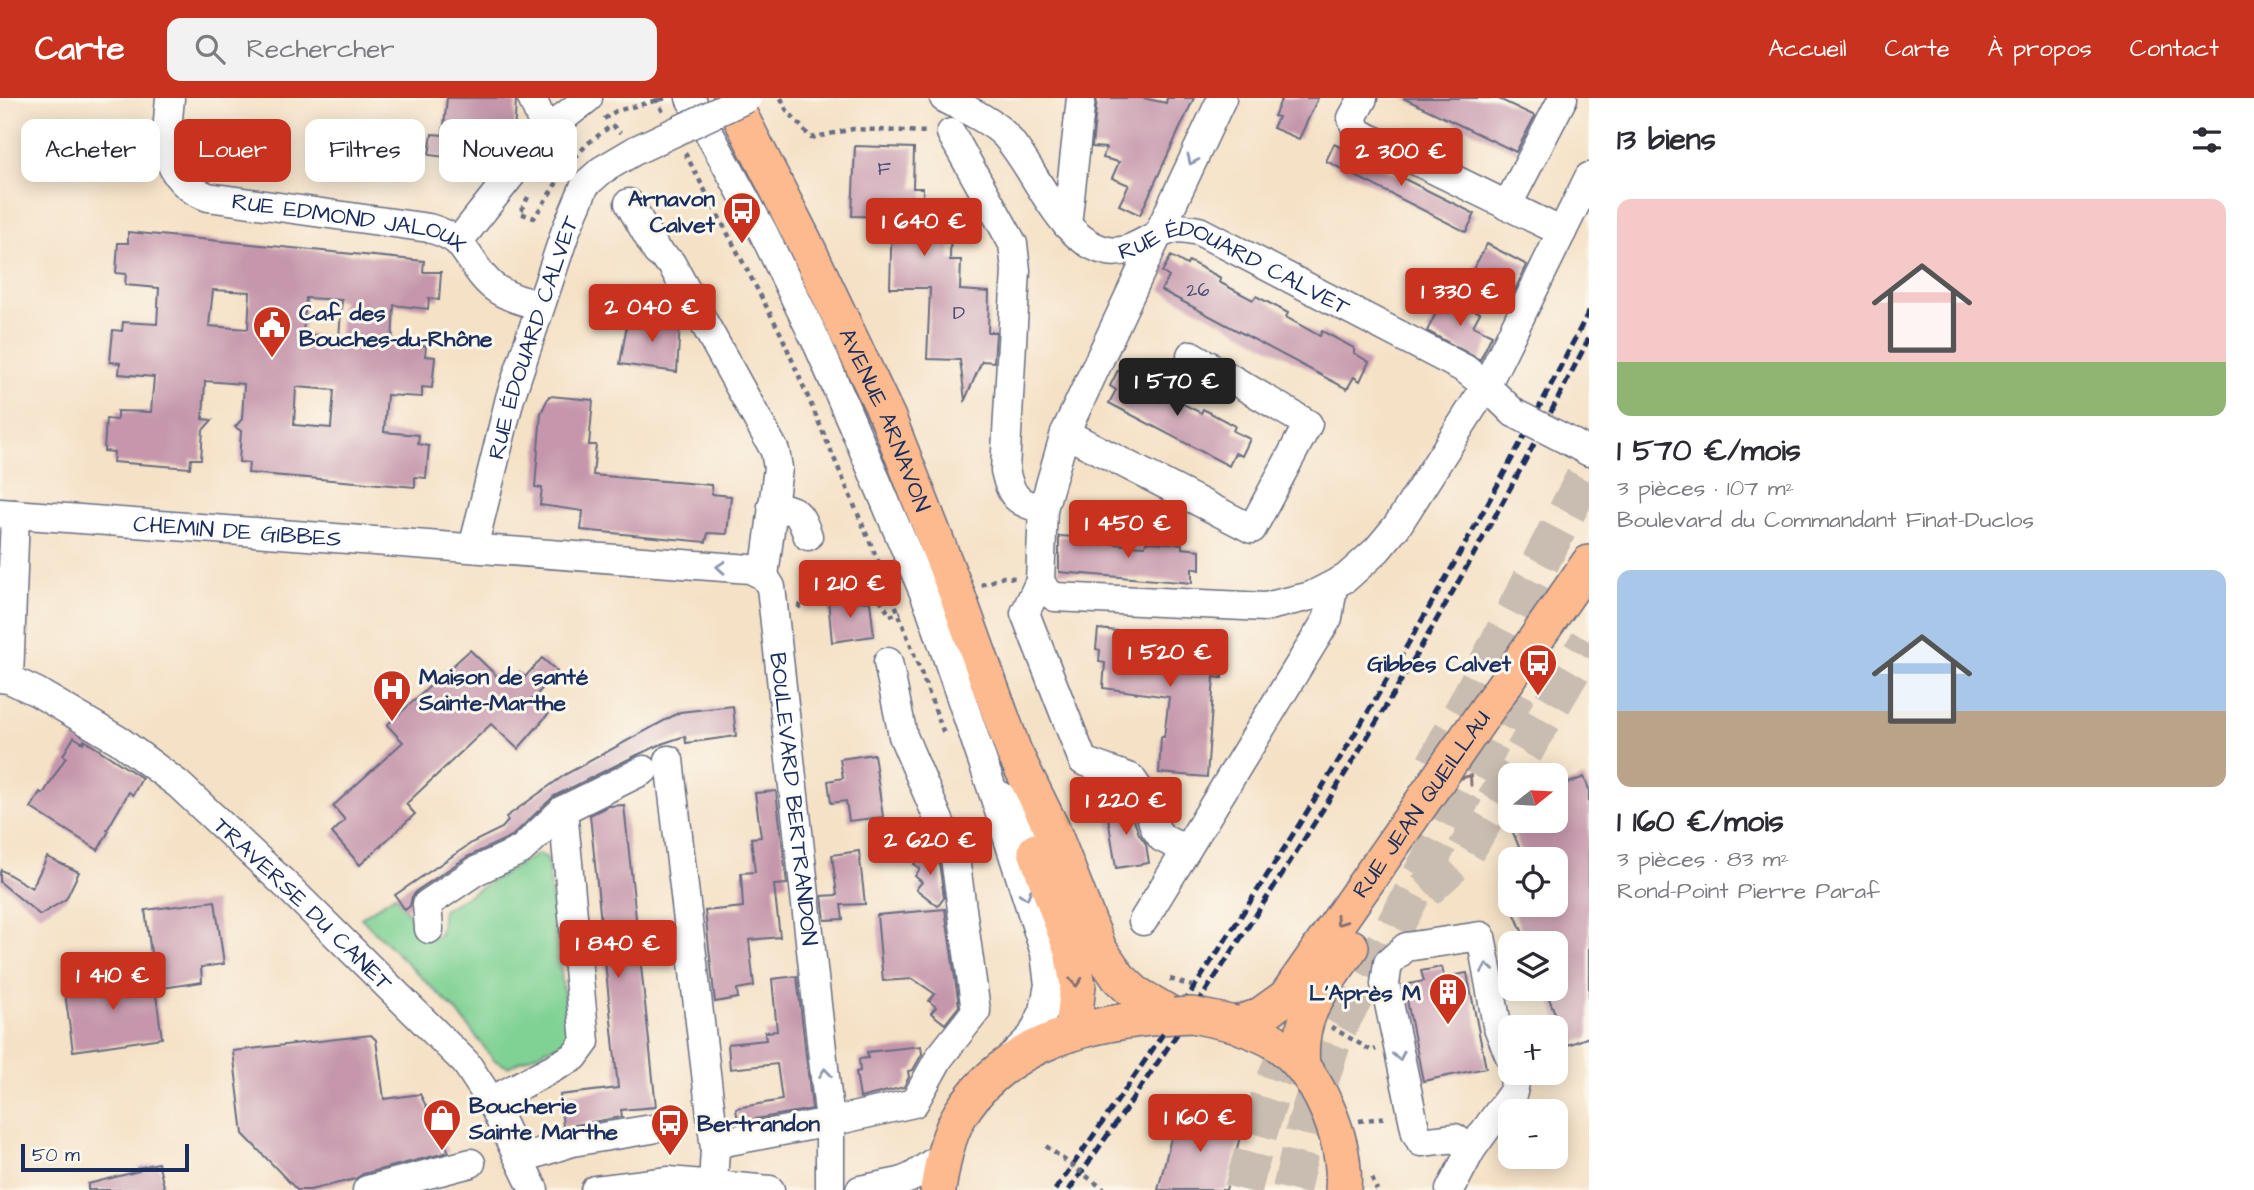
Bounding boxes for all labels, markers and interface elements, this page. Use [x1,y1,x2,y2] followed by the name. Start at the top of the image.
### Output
[167,18,657,81] search box
[35,26,125,72] text: Carte
[191,30,229,68] icon: search
[247,31,395,67] text: Rechercher
[1768,32,1847,66] text: Accueil
[1885,32,1950,66] text: Carte
[1988,32,2092,66] text: À propos
[2130,32,2219,66] text: Contact
[21,119,160,182] chip: Acheter
[174,119,291,182] chip: Louer
[305,119,425,182] chip: Filtres
[439,119,577,182] chip: Nouveau
[1617,119,1716,161] text: 13 biens
[2188,121,2226,159] icon: filters
[1336,129,1466,188] pin: 2 300 €
[1356,135,1446,167] text: 2 300 €
[1186,153,1200,165] one-way arrow
[877,156,891,183] house number: F
[628,183,716,241] place label: Arnavon Calvet
[230,186,474,260] street label: RUE EDMOND JALOUX
[721,190,763,245] bus stop icon: Arnavon Calvet
[859,198,989,258] pin: 1 640 €
[882,205,966,237] text: 1 640 €
[481,210,587,463] street label: RUE ÉDOUARD CALVET
[1114,213,1356,324] street label: RUE ÉDOUARD CALVET
[1859,245,1985,371] icon: home
[1395,268,1525,328] pin: 1 330 €
[1421,275,1499,307] text: 1 330 €
[1187,277,1209,304] house number: 26
[587,285,717,344] pin: 2 040 €
[605,291,699,323] text: 2 040 €
[299,297,493,355] place label: Caf des Bouches-du-Rhône
[953,300,965,327] house number: D
[251,304,293,359] public building icon: Caf des Bouches-du-Rhône
[831,323,938,517] street label: AVENUE ARNAVON
[1112,358,1242,418] pin: 1 570 €
[1135,365,1219,397] text: 1 570 €
[1617,430,1801,472] text: 1 570 €/mois
[1617,472,1794,504] text: 3 pièces · 107 m²
[1063,500,1193,560] pin: 1 450 €
[1617,504,2034,536] text: Boulevard du Commandant Finat-Duclos
[1085,507,1171,539] text: 1 450 €
[132,508,343,555] street label: CHEMIN DE GIBBES
[715,560,726,575] one-way arrow
[785,560,915,620] pin: 1 210 €
[815,567,885,599] text: 1 210 €
[1859,616,1985,742] icon: home
[1105,630,1235,689] pin: 1 520 €
[1128,636,1212,668] text: 1 520 €
[1517,642,1559,697] bus stop icon: Gibbes Calvet
[1367,648,1512,680] place label: Gibbes Calvet
[761,651,825,947] street label: BOULEVARD BERTRANDON
[418,661,589,719] place label: Maison de santé Sainte-Marthe
[371,668,413,723] hospital icon: Maison de santé Sainte-Marthe
[1345,704,1498,905] street label: RUE JEAN QUEILLAU
[1498,763,1568,833] north arrow
[1498,763,1568,1169] map controls
[1460,774,1472,787] one-way arrow
[1061,778,1191,837] pin: 1 220 €
[1086,784,1166,816] text: 1 220 €
[1617,801,1784,843] text: 1 160 €/mois
[206,810,400,999] street label: TRAVERSE DU CANET
[865,818,995,877] pin: 2 620 €
[884,824,976,856] text: 2 620 €
[1617,843,1789,875] text: 3 pièces · 83 m²
[1498,847,1568,917] button: locate
[1617,875,1880,907] text: Rond-Point Pierre Paraf
[1018,888,1032,900] one-way arrow
[1336,913,1348,926] one-way arrow
[553,920,683,980] pin: 1 840 €
[576,927,660,959] text: 1 840 €
[1498,931,1568,1001] button: layers
[48,953,178,1012] pin: 1 410 €
[77,959,149,991] text: 1 410 €
[1480,962,1495,974] one-way arrow
[1427,971,1469,1026] building icon: L'Après M
[1068,977,1083,988] one-way arrow
[1309,977,1421,1009] place label: L'Après M
[1498,1015,1568,1085] button: +
[1391,1050,1406,1062] one-way arrow
[817,1067,832,1079] one-way arrow
[468,1090,619,1148] place label: Boucherie Sainte Marthe
[1135,1094,1265,1154] pin: 1 160 €
[421,1097,463,1152] shop icon: Boucherie Sainte Marthe
[1498,1099,1568,1169] button: −
[1164,1101,1236,1133] text: 1 160 €
[649,1102,691,1157] bus stop icon: Bertrandon
[697,1108,820,1140] place label: Bertrandon
[21,1141,189,1173] scale bar
[32,1142,80,1169] text: 50 m

